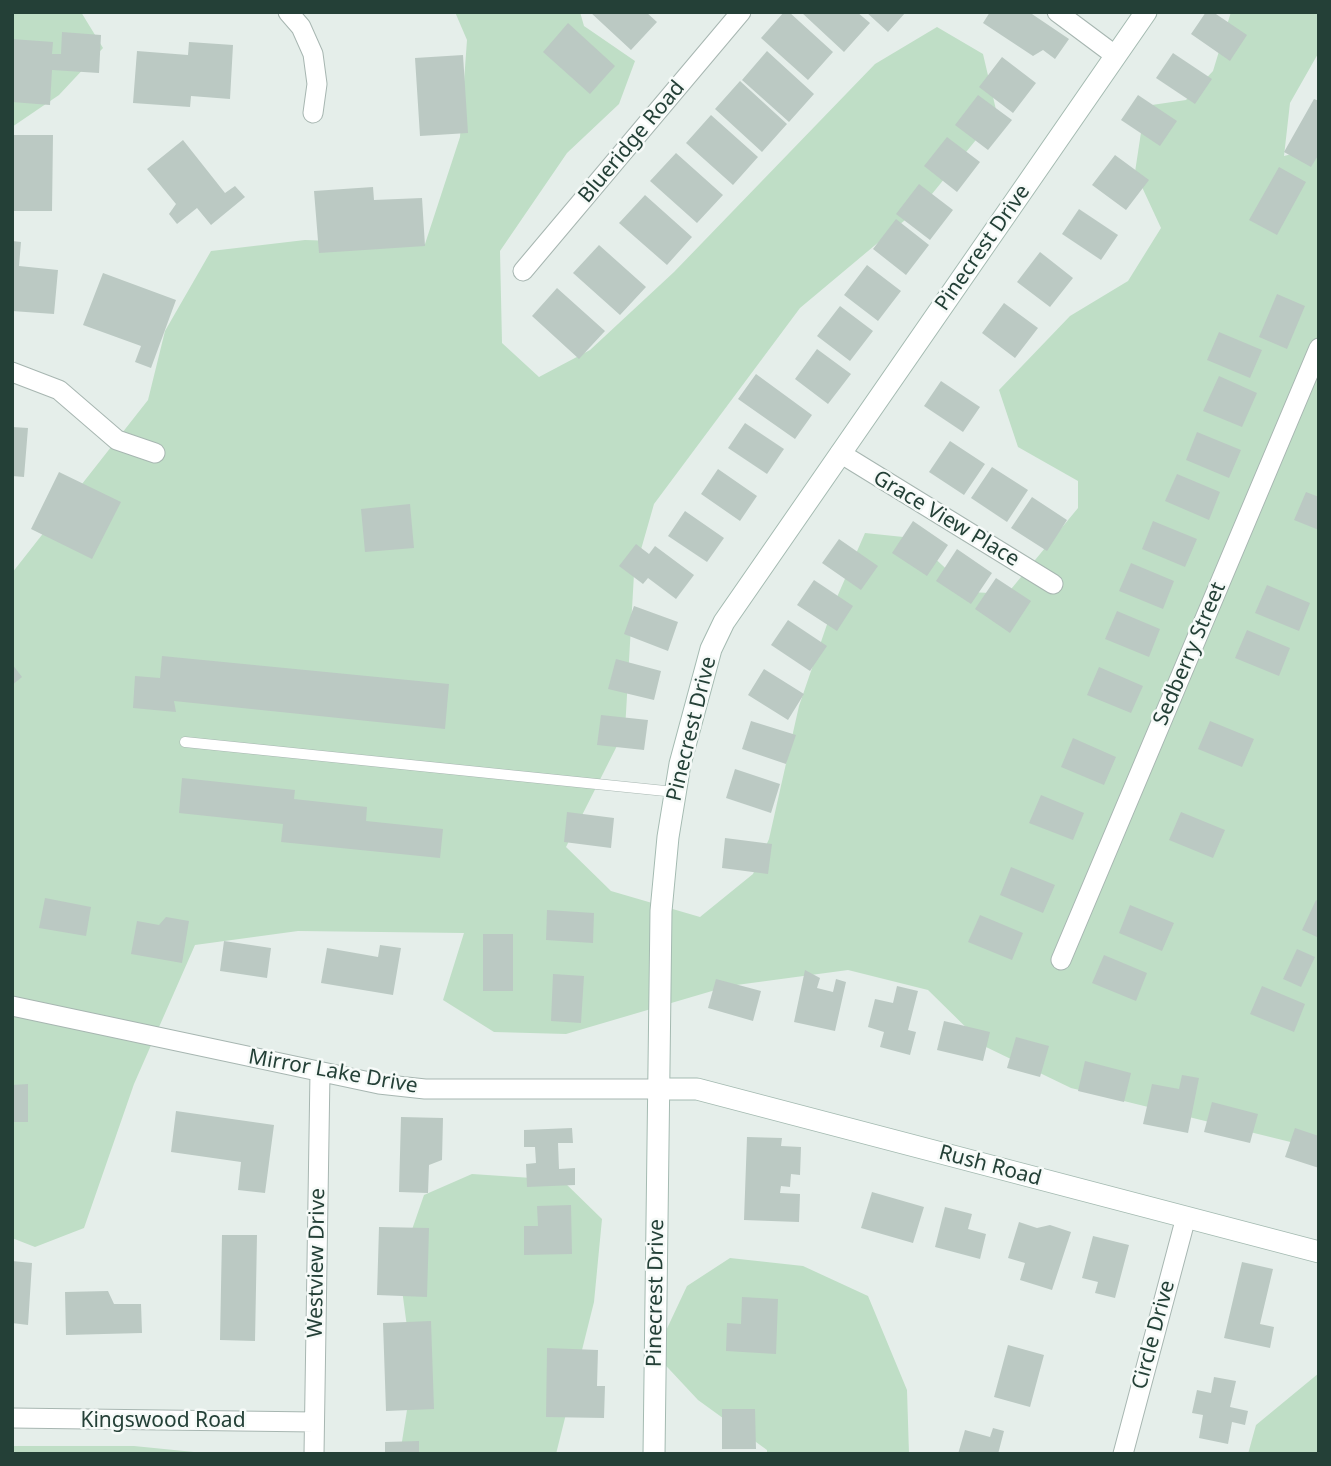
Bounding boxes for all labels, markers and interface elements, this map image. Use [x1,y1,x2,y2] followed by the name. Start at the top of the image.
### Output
[574,76,690,208] street label: Blueridge Road
[930,180,1036,316] street label: Pinecrest Drive
[868,465,1024,573] street label: Grace View Place
[1148,579,1232,729] street label: Sedberry Street
[662,654,722,804] street label: Pinecrest Drive
[246,1045,420,1099] street label: Mirror Lake Drive
[936,1140,1044,1192] street label: Rush Road
[303,1188,331,1338] street label: Westview Drive
[642,1219,670,1367] street label: Pinecrest Drive
[1127,1278,1181,1392] street label: Circle Drive
[80,1408,246,1434] street label: Kingswood Road

